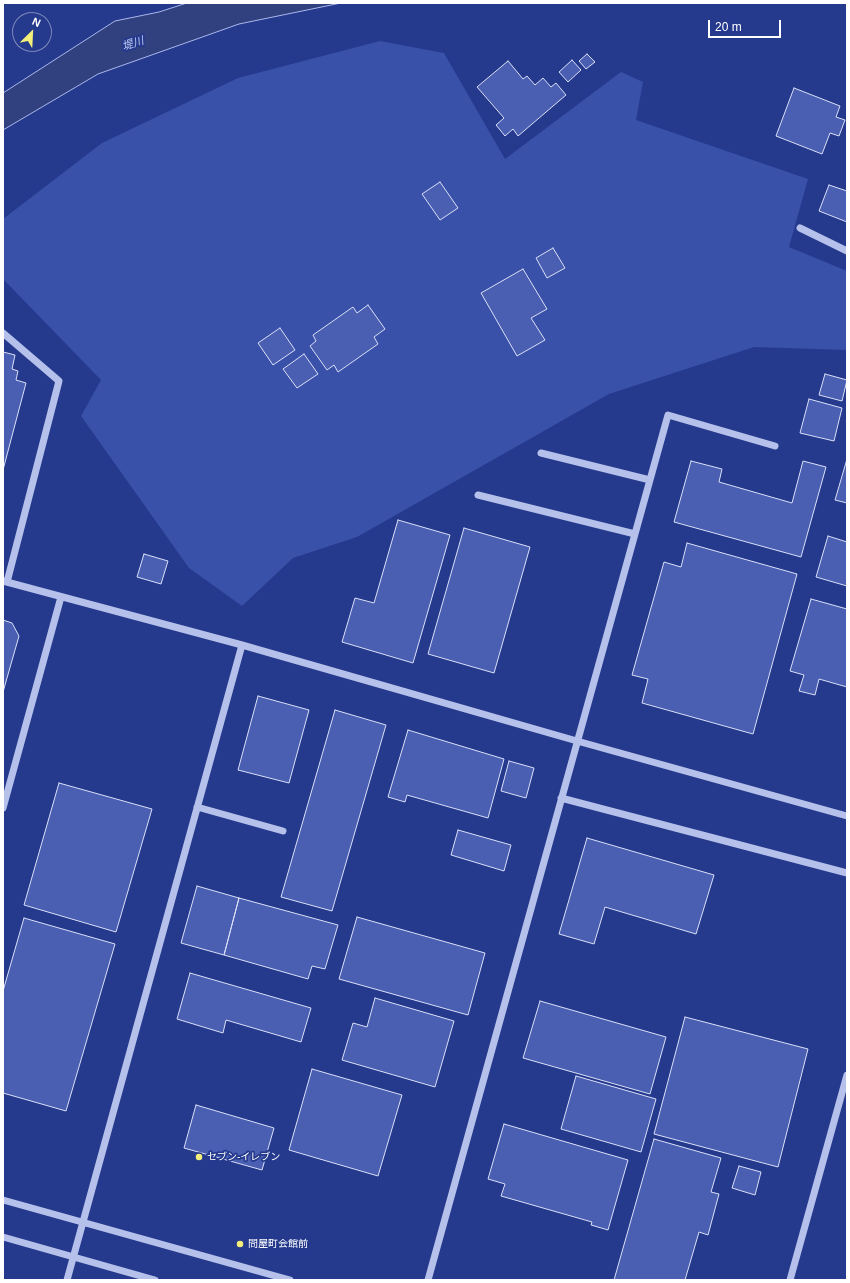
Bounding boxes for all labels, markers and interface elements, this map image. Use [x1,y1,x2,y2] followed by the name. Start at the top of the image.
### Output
[12,12,52,52] north arrow
[710,12,783,38] scale bar
[30,15,43,29] text: N
[715,20,742,34] text: 20 m
[120,34,146,54] water label: 堤川
[207,1151,280,1163] place label: セブン-イレブン
[194,1152,204,1162] marker: セブン-イレブン
[248,1238,308,1250] place label: 問屋町会館前
[235,1239,245,1249] marker: 問屋町会館前

